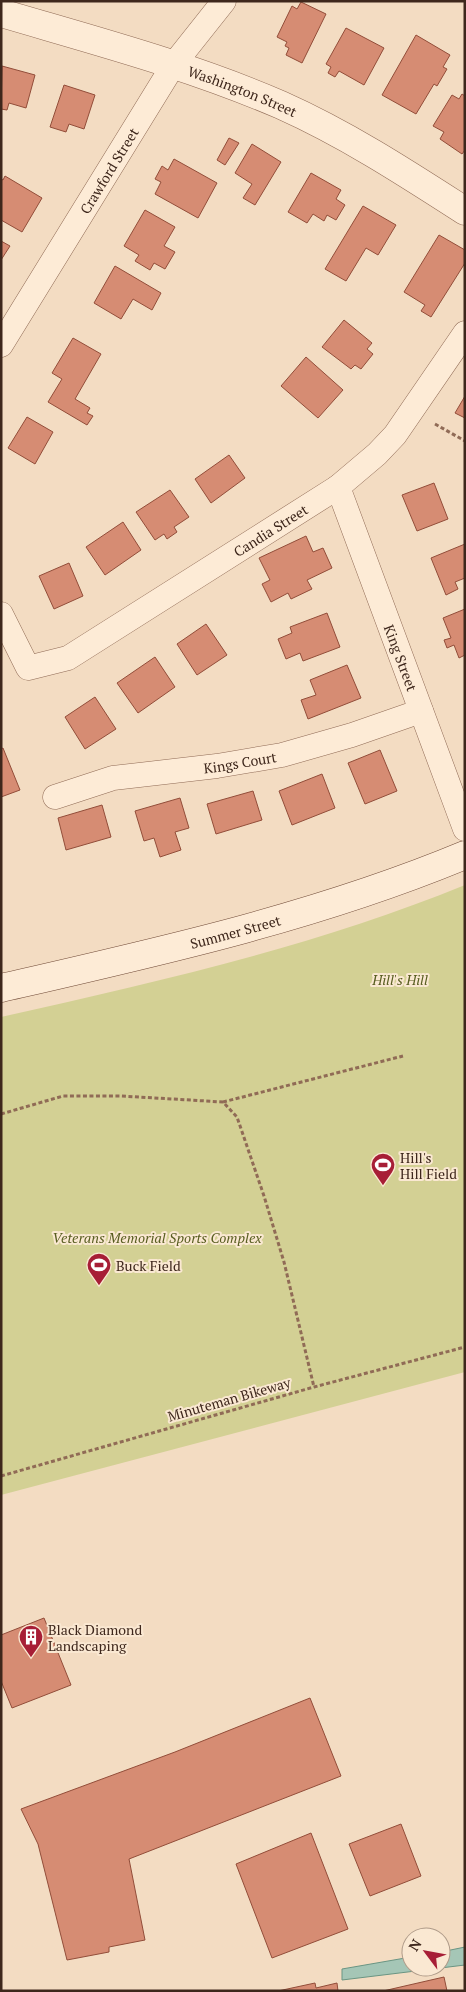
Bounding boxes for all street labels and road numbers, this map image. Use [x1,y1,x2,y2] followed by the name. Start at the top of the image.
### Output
[186,61,301,121] street label: Washington Street
[75,123,143,217] street label: Crawford Street
[230,499,312,560] street label: Candia Street
[380,622,423,694] street label: King Street
[203,746,279,777] street label: Kings Court
[188,910,283,952] street label: Summer Street
[165,1372,294,1426] street label: Minuteman Bikeway

